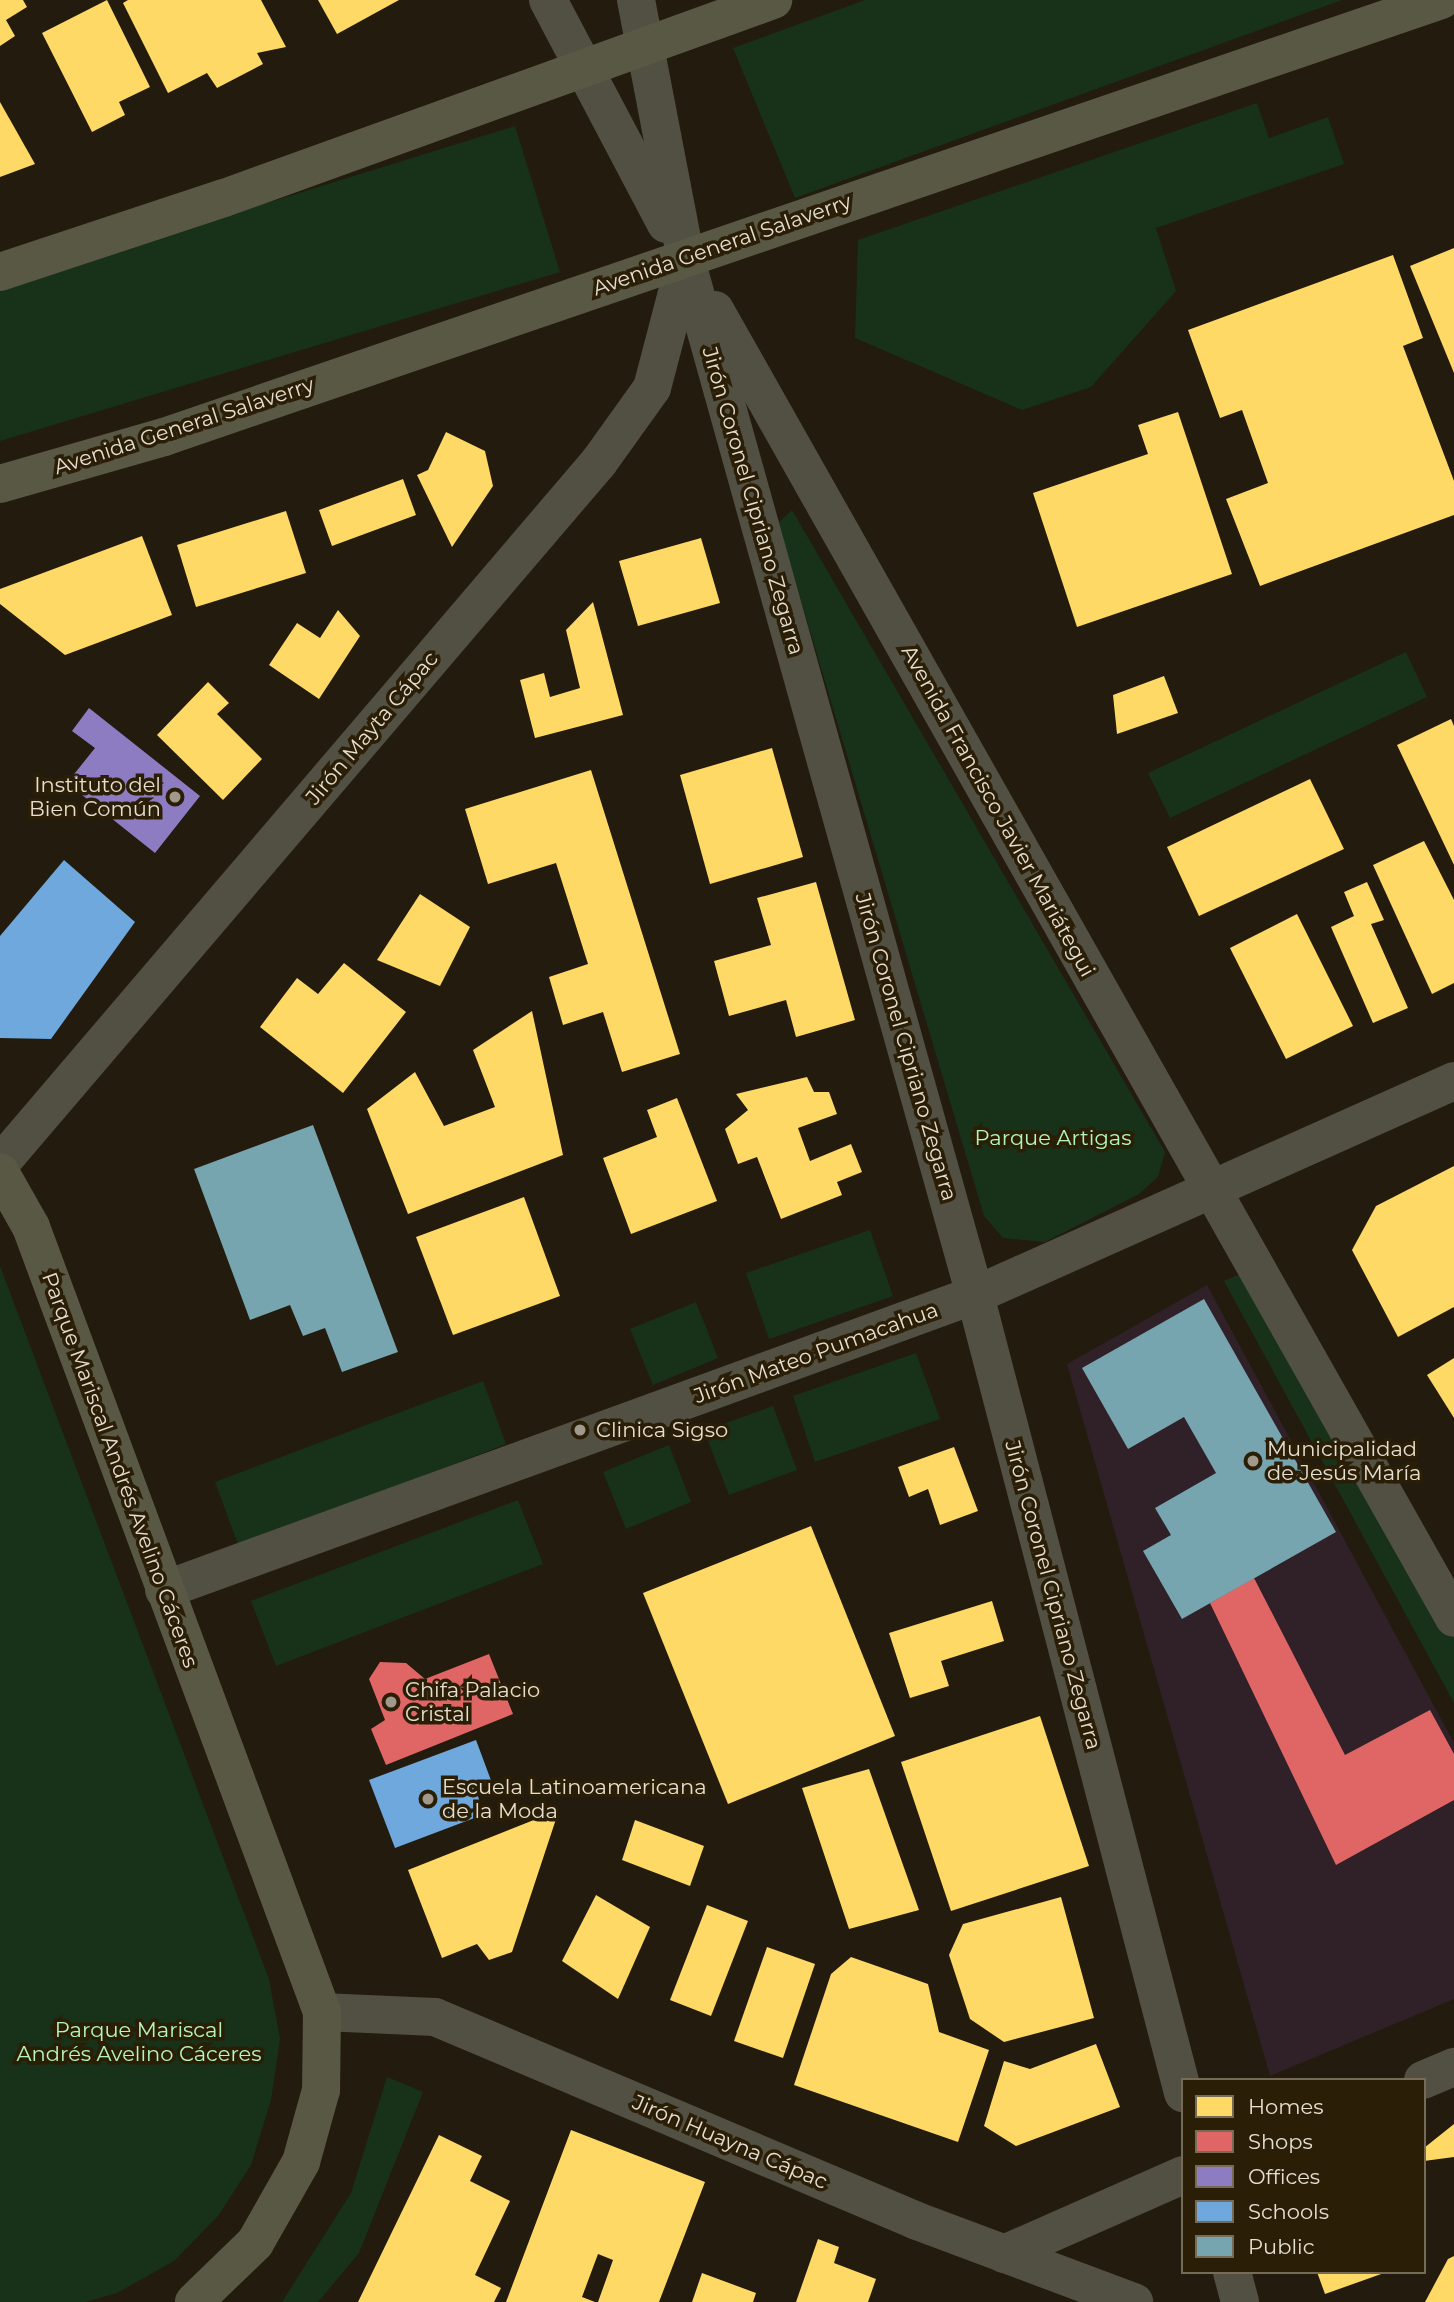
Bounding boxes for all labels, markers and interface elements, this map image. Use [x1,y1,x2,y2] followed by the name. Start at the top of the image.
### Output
[589,189,855,301] street label: Avenida General Salaverry
[697,344,809,658] street label: Jirón Coronel Cipriano Zegarra
[51,372,317,480] street label: Avenida General Salaverry
[896,641,1100,981] street label: Avenida Francisco Javier Mariátegui
[301,646,443,810] street label: Jirón Mayta Cápac
[29,772,161,822] place label: Instituto del Bien Común
[167,789,183,805] marker: Instituto del Bien Común
[850,890,962,1204] street label: Jirón Coronel Cipriano Zegarra
[975,1125,1131,1151] park label: Parque Artigas
[37,1269,203,1671] street label: Parque Mariscal Andrés Avelino Cáceres
[691,1297,941,1409] street label: Jirón Mateo Pumacahua
[596,1417,728,1443] place label: Clinica Sigso
[570,1420,590,1440] marker: Clinica Sigso
[1267,1436,1421,1486] place label: Municipalidad de Jesús María
[1000,1438,1106,1752] street label: Jirón Coronel Cipriano Zegarra
[1245,1453,1261,1469] marker: Municipalidad de Jesús María
[405,1677,540,1727] place label: Chifa Palacio Cristal
[383,1694,399,1710] marker: Chifa Palacio Cristal
[442,1774,707,1824] place label: Escuela Latinoamericana de la Moda
[420,1791,436,1807] marker: Escuela Latinoamericana de la Moda
[16,2017,262,2067] park label: Parque Mariscal Andrés Avelino Cáceres
[1181,2078,1426,2274] legend
[629,2090,831,2194] street label: Jirón Huayna Cápac
[1248,2094,1323,2119] text: Homes
[1248,2129,1313,2154] text: Shops
[1248,2164,1320,2189] text: Offices
[1248,2199,1329,2224] text: Schools
[1248,2234,1315,2259] text: Public

